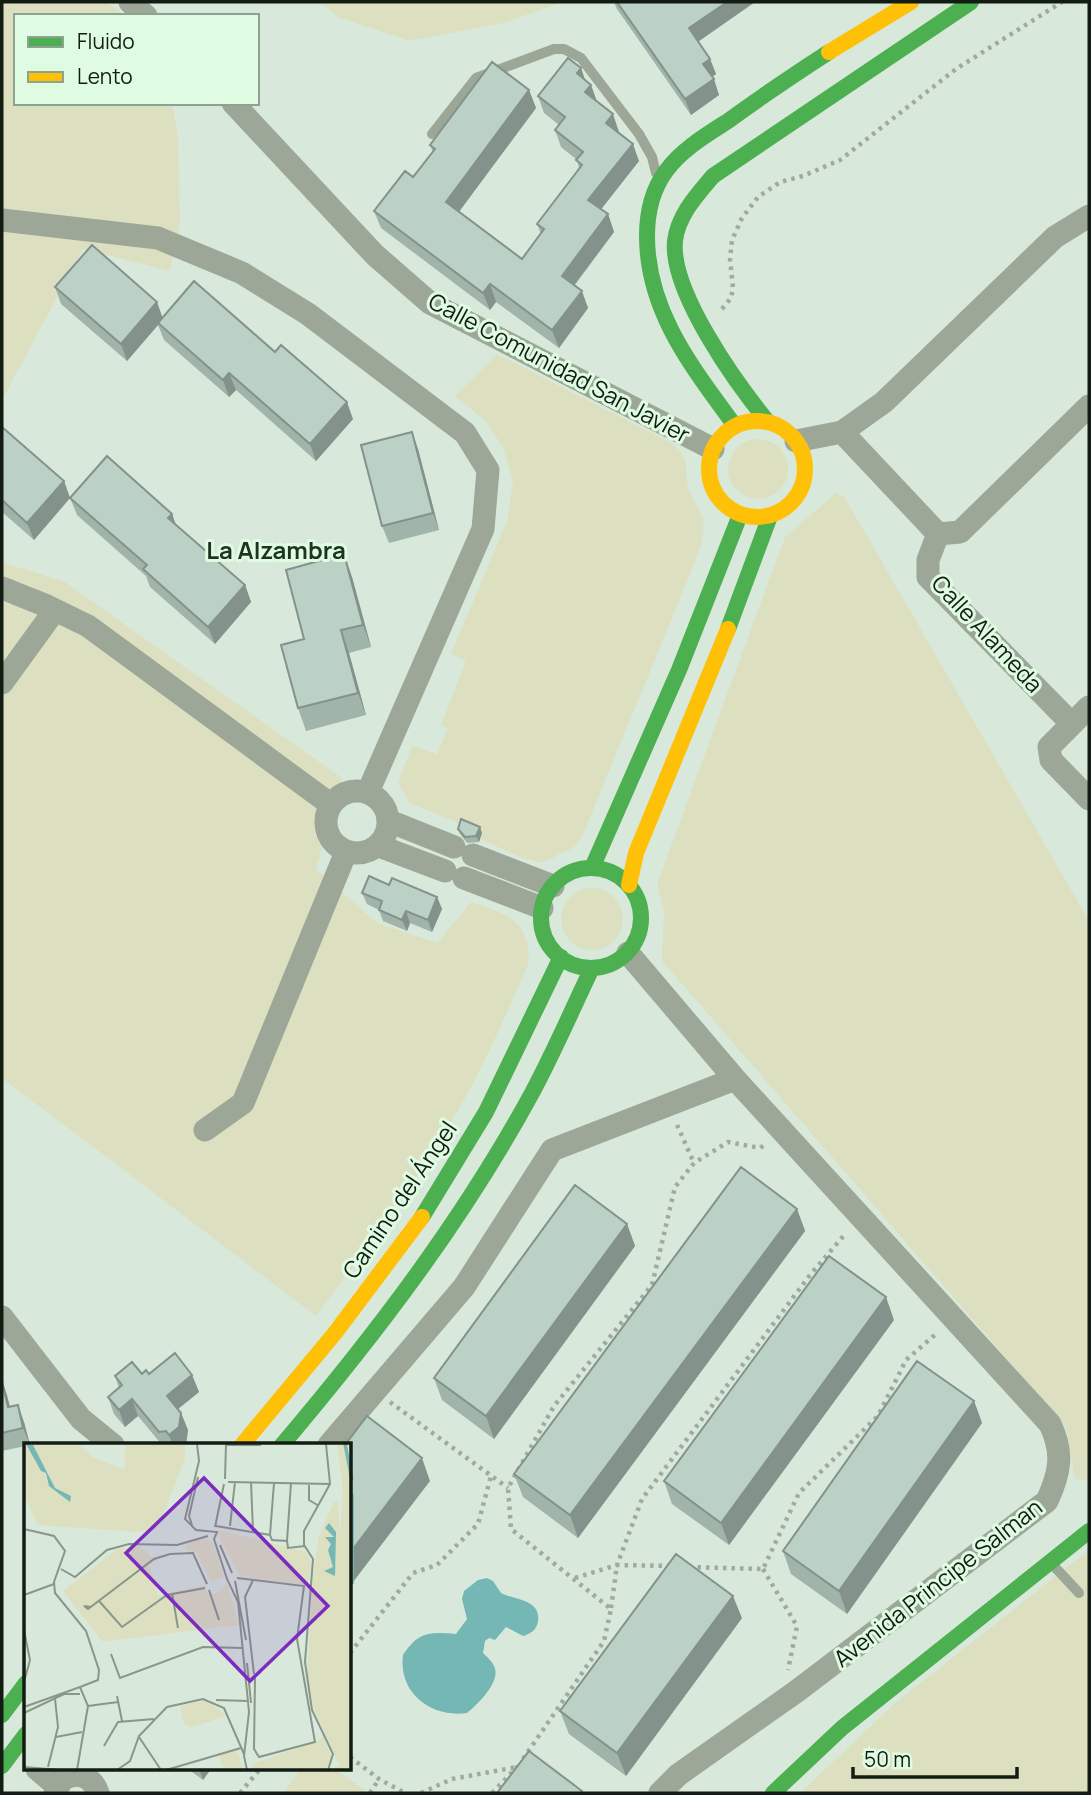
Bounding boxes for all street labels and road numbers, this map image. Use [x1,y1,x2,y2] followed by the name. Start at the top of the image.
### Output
[423,284,696,450] street label: Calle Comunidad San Javier
[925,568,1051,699] street label: Calle Alameda
[335,1114,464,1284] street label: Camino del Ángel
[826,1491,1048,1674] street label: Avenida Principe Salman

